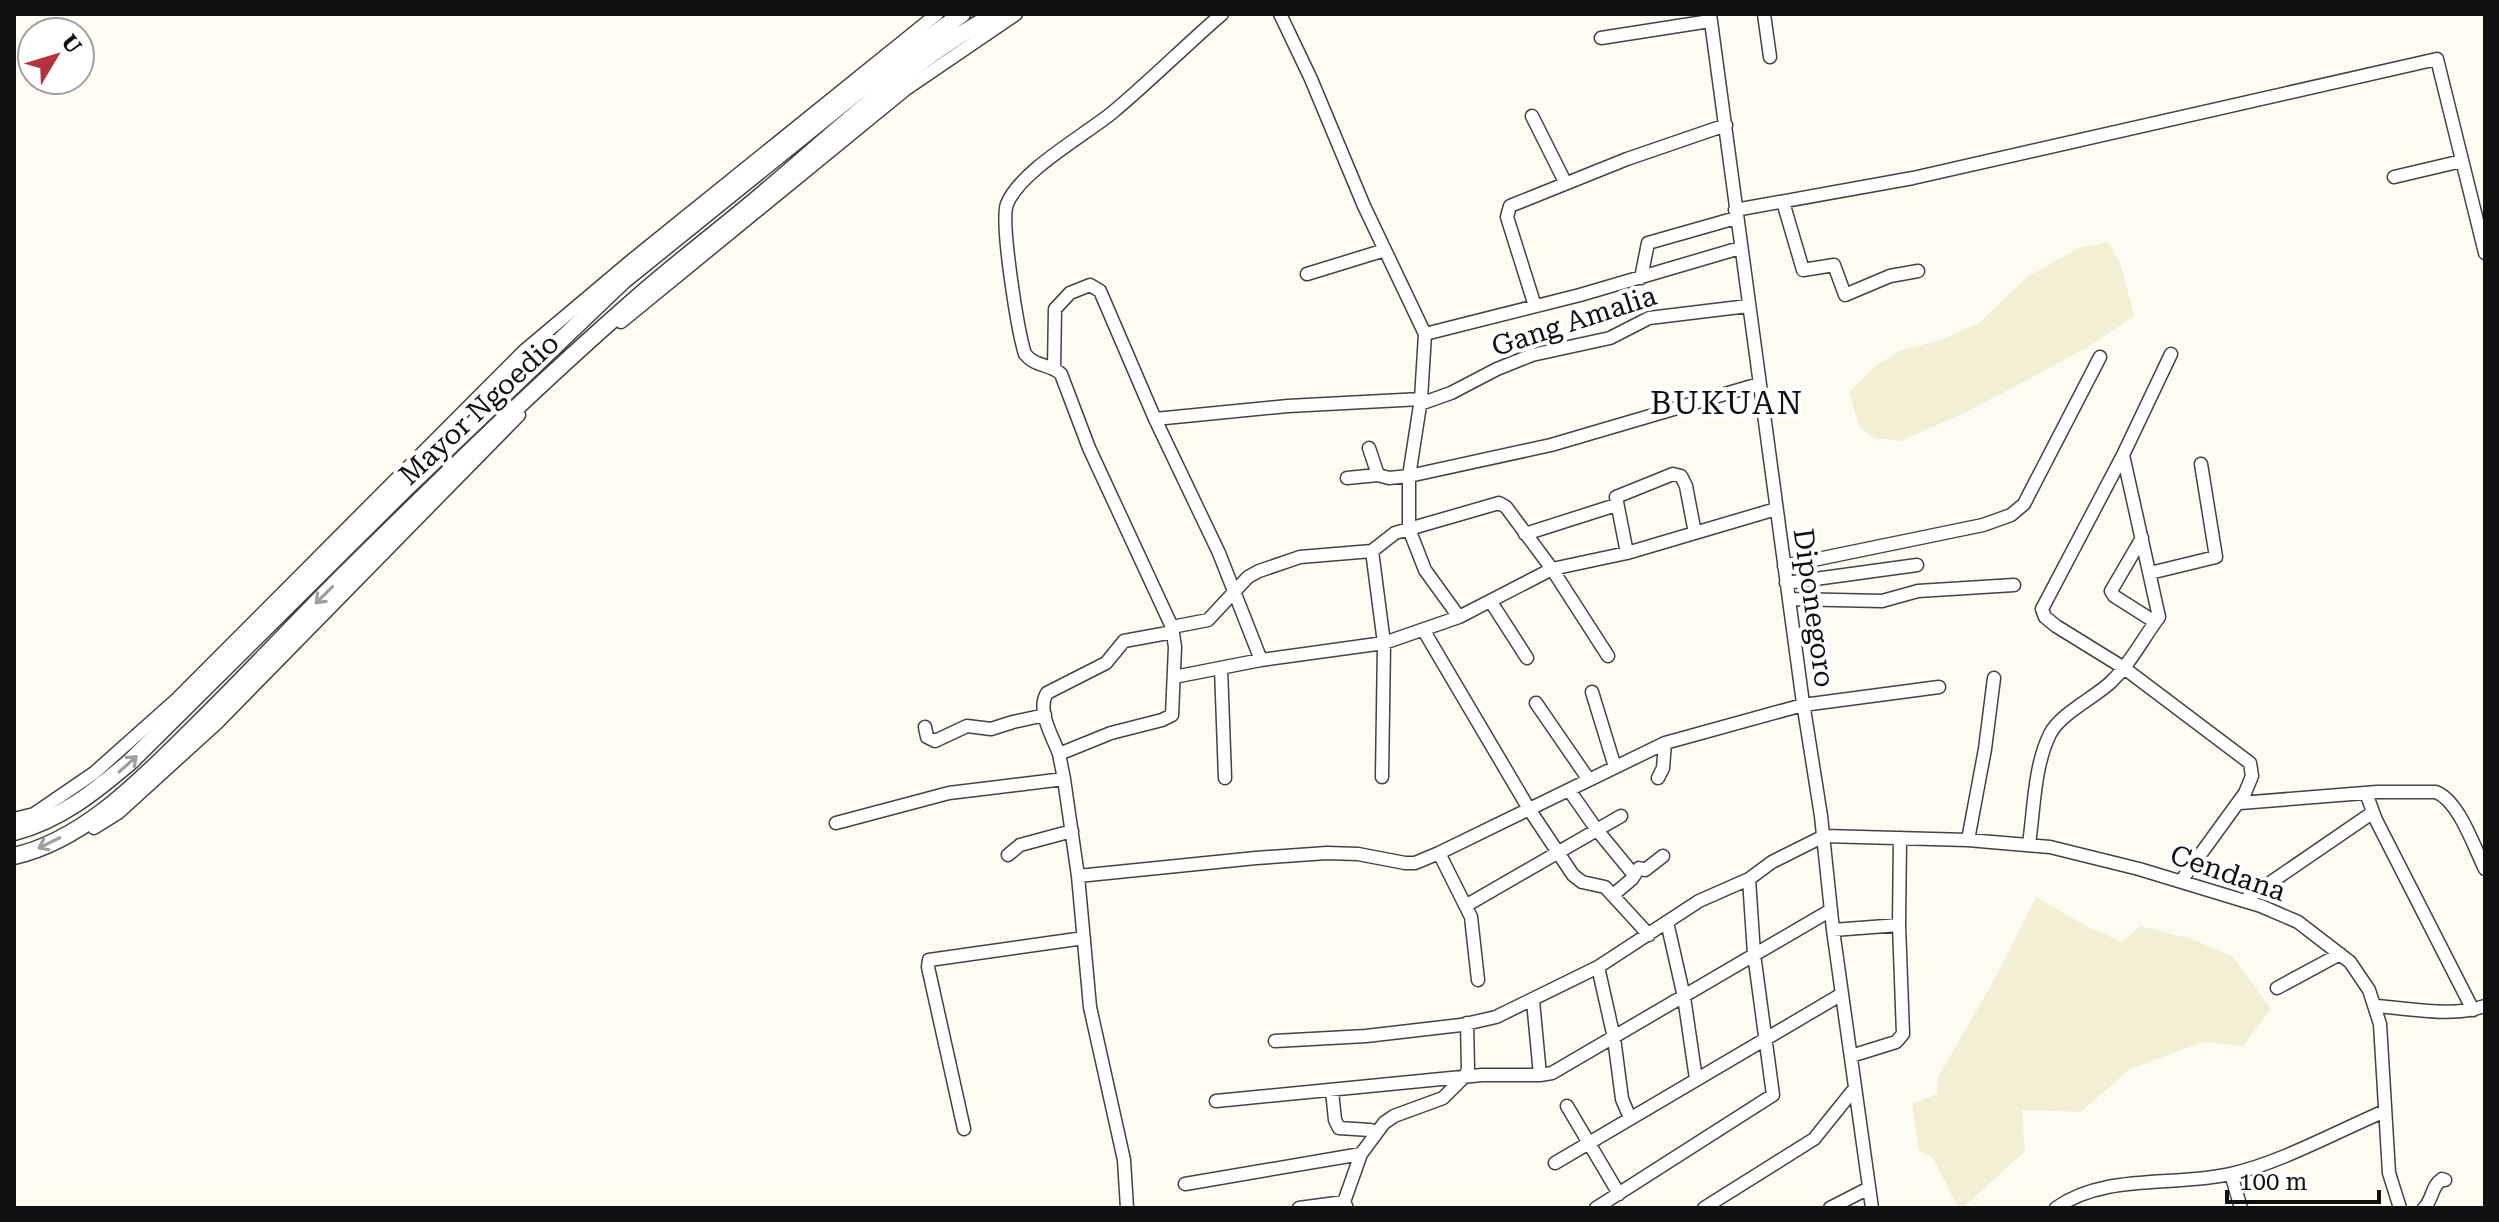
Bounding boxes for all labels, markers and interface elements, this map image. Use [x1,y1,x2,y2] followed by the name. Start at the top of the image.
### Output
[16,16,96,96] north arrow
[56,30,86,58] text: U
[1487,279,1661,363] street label: Gang Amalia
[392,326,566,492] street label: Mayor Ngoedio
[1650,384,1804,422] district label: BUKUAN
[1787,526,1841,690] street label: Diponegoro
[315,585,334,604] one-way arrow
[117,755,137,773] one-way arrow
[37,836,61,851] one-way arrow
[2166,838,2290,908] street label: Cendana
[2227,1154,2379,1204] scale bar
[2239,1168,2307,1196] text: 100 m

